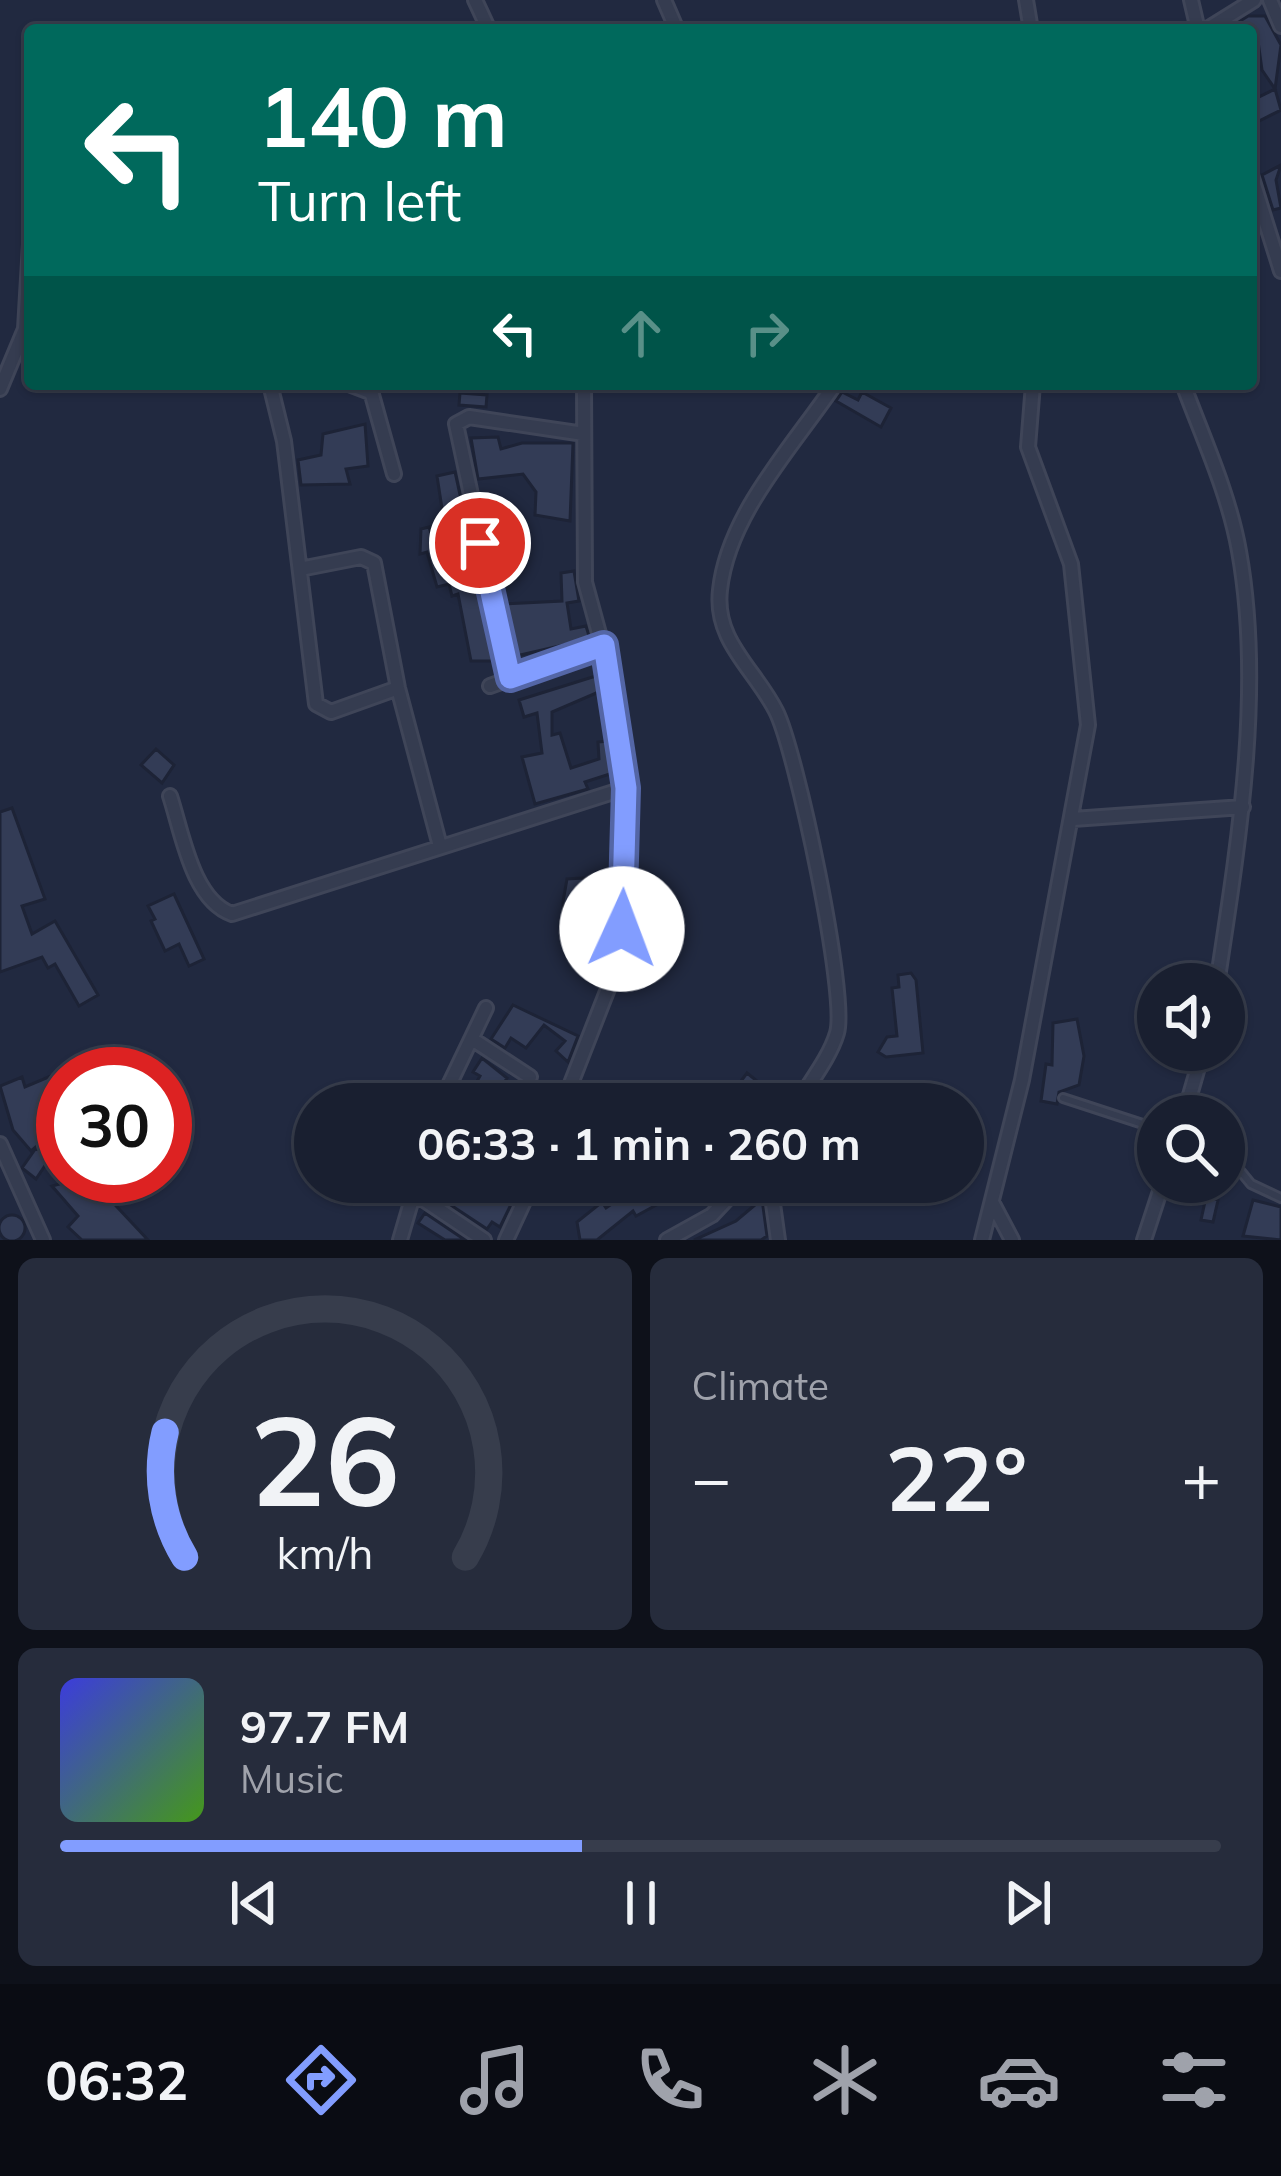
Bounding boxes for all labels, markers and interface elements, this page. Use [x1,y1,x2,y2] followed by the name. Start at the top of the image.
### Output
[258,63,508,168] text: 140 m
[60,72,216,228] icon: left
[258,167,461,235] text: Turn left
[482,300,548,366] icon: left
[608,300,674,366] icon: ahead
[734,300,800,366] icon: right
[429,492,531,594] pin
[447,510,513,576] icon: arrive
[559,866,685,992] position arrow
[1137,963,1245,1203] map controls
[1137,963,1245,1071] button: sound
[36,1047,192,1203] speed limit sign: 30
[1137,1095,1245,1203] button: search
[417,1115,861,1171] text: 06:33 · 1 min · 260 m
[692,1361,829,1410] text: Climate
[250,1381,400,1537] text: 26
[885,1421,1027,1534] text: 22°
[692,1436,731,1519] text: −
[1181,1436,1221,1519] text: +
[276,1526,373,1580] text: km/h
[240,1698,409,1754] text: 97.7 FM
[240,1754,344,1803] text: Music
[221,1870,287,1936] icon: previous
[608,1870,674,1936] icon: pause
[995,1870,1061,1936] icon: next
[279,2038,363,2122] icon: directions
[453,2038,537,2122] icon: music
[628,2038,712,2122] icon: phone
[803,2038,887,2122] icon: climate
[977,2038,1061,2122] icon: car
[1152,2038,1236,2122] icon: filters
[45,2046,188,2114] text: 06:32

